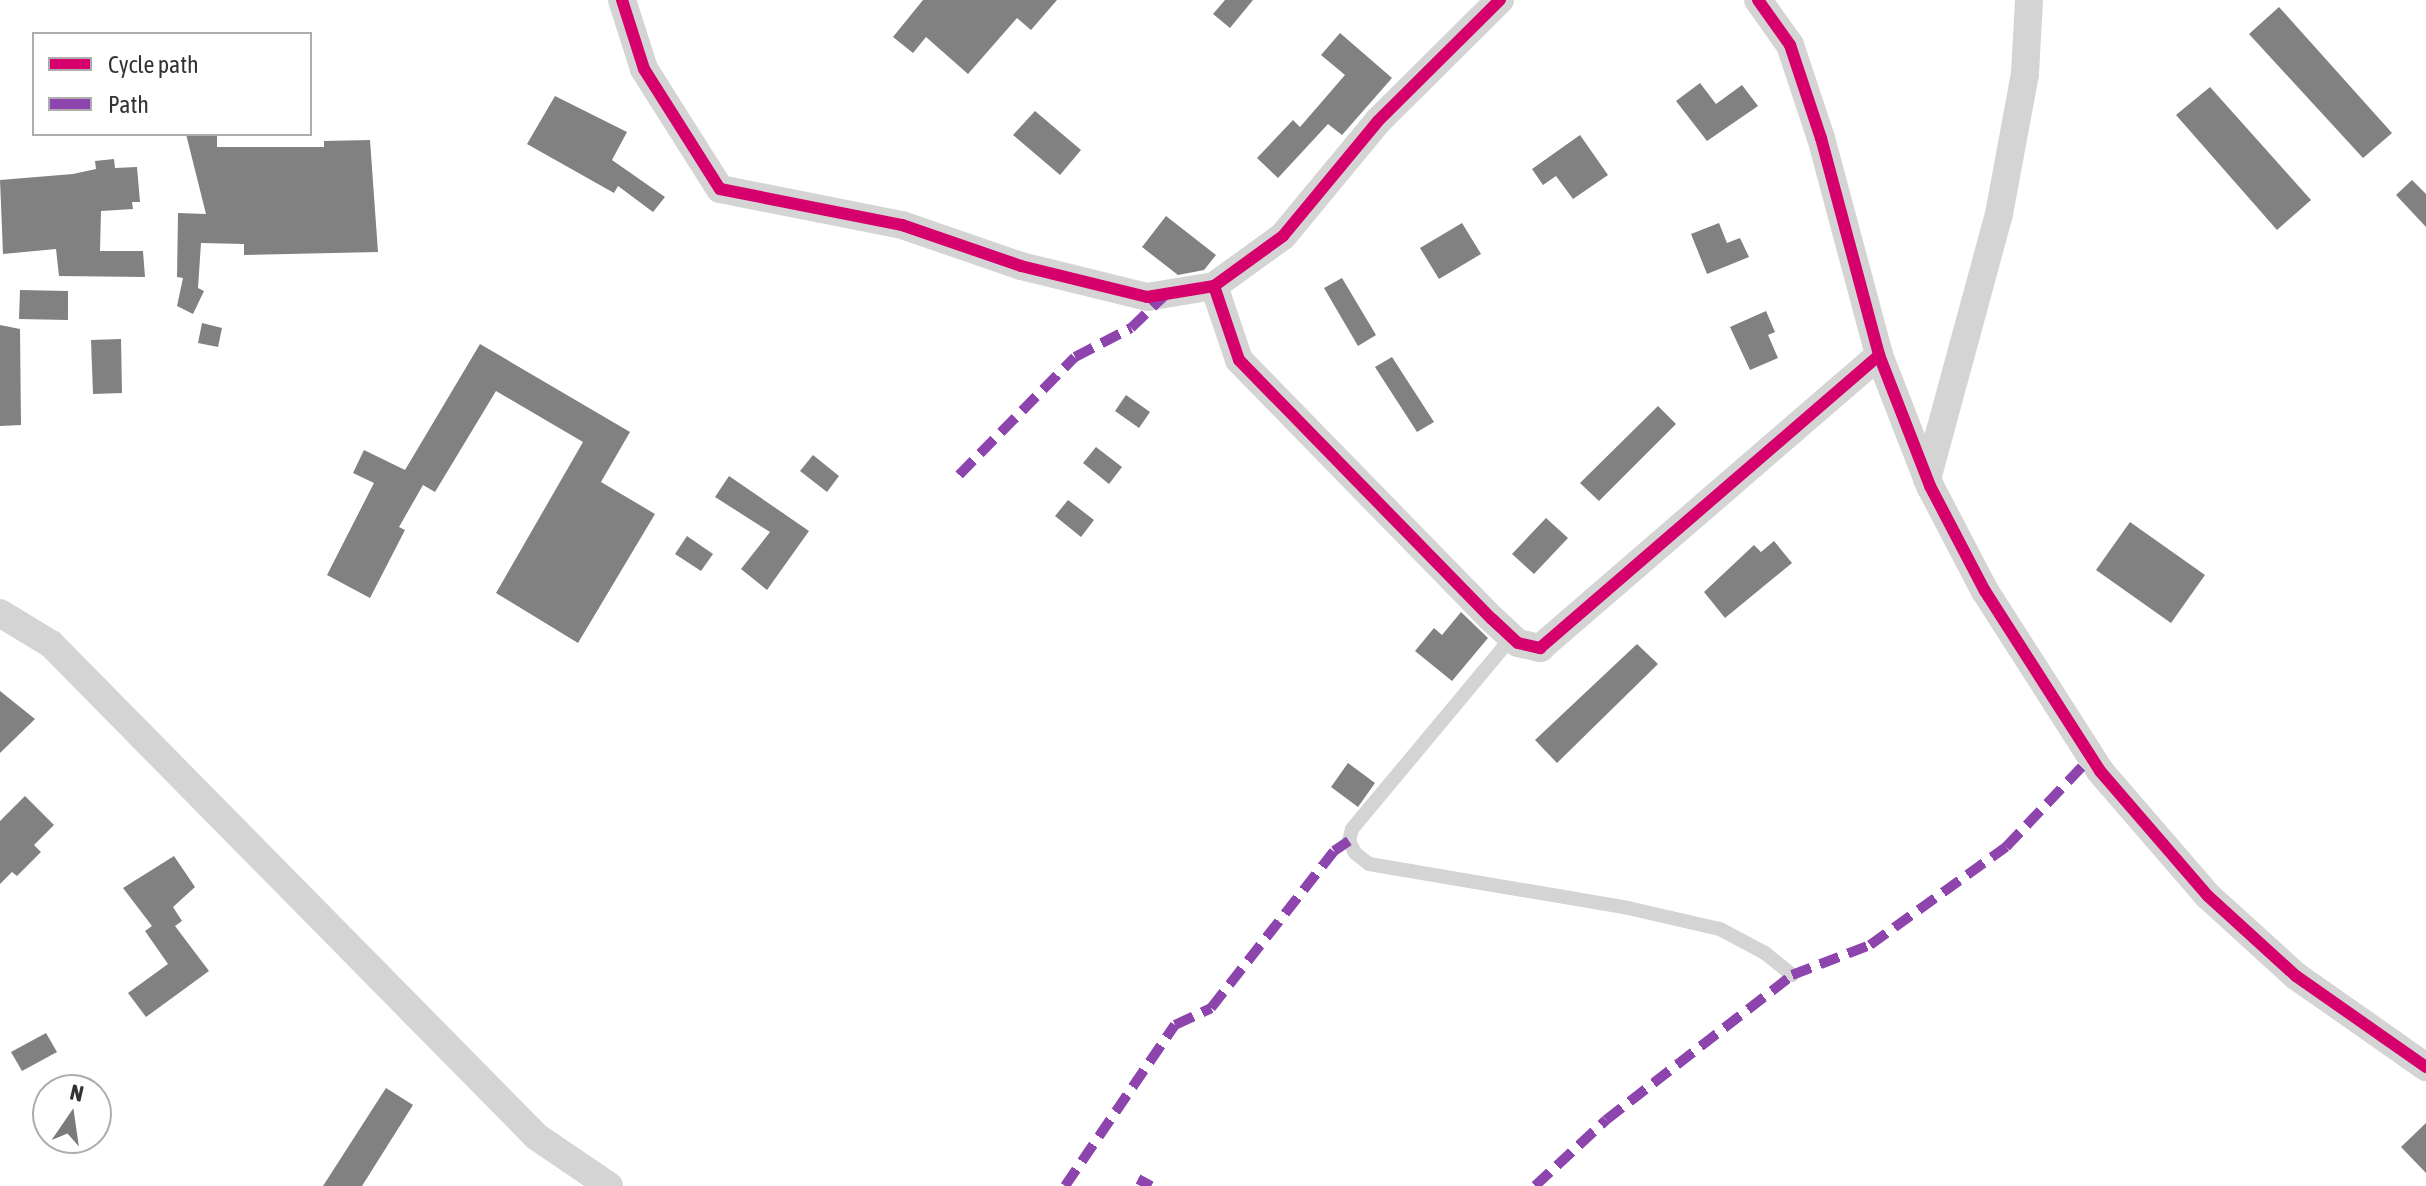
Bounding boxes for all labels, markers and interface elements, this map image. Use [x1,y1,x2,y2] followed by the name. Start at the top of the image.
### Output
[32,32,312,136] legend
[108,51,199,78] text: Cycle path
[108,91,149,118] text: Path
[32,1074,112,1154] north arrow
[68,1078,86,1107] text: N

